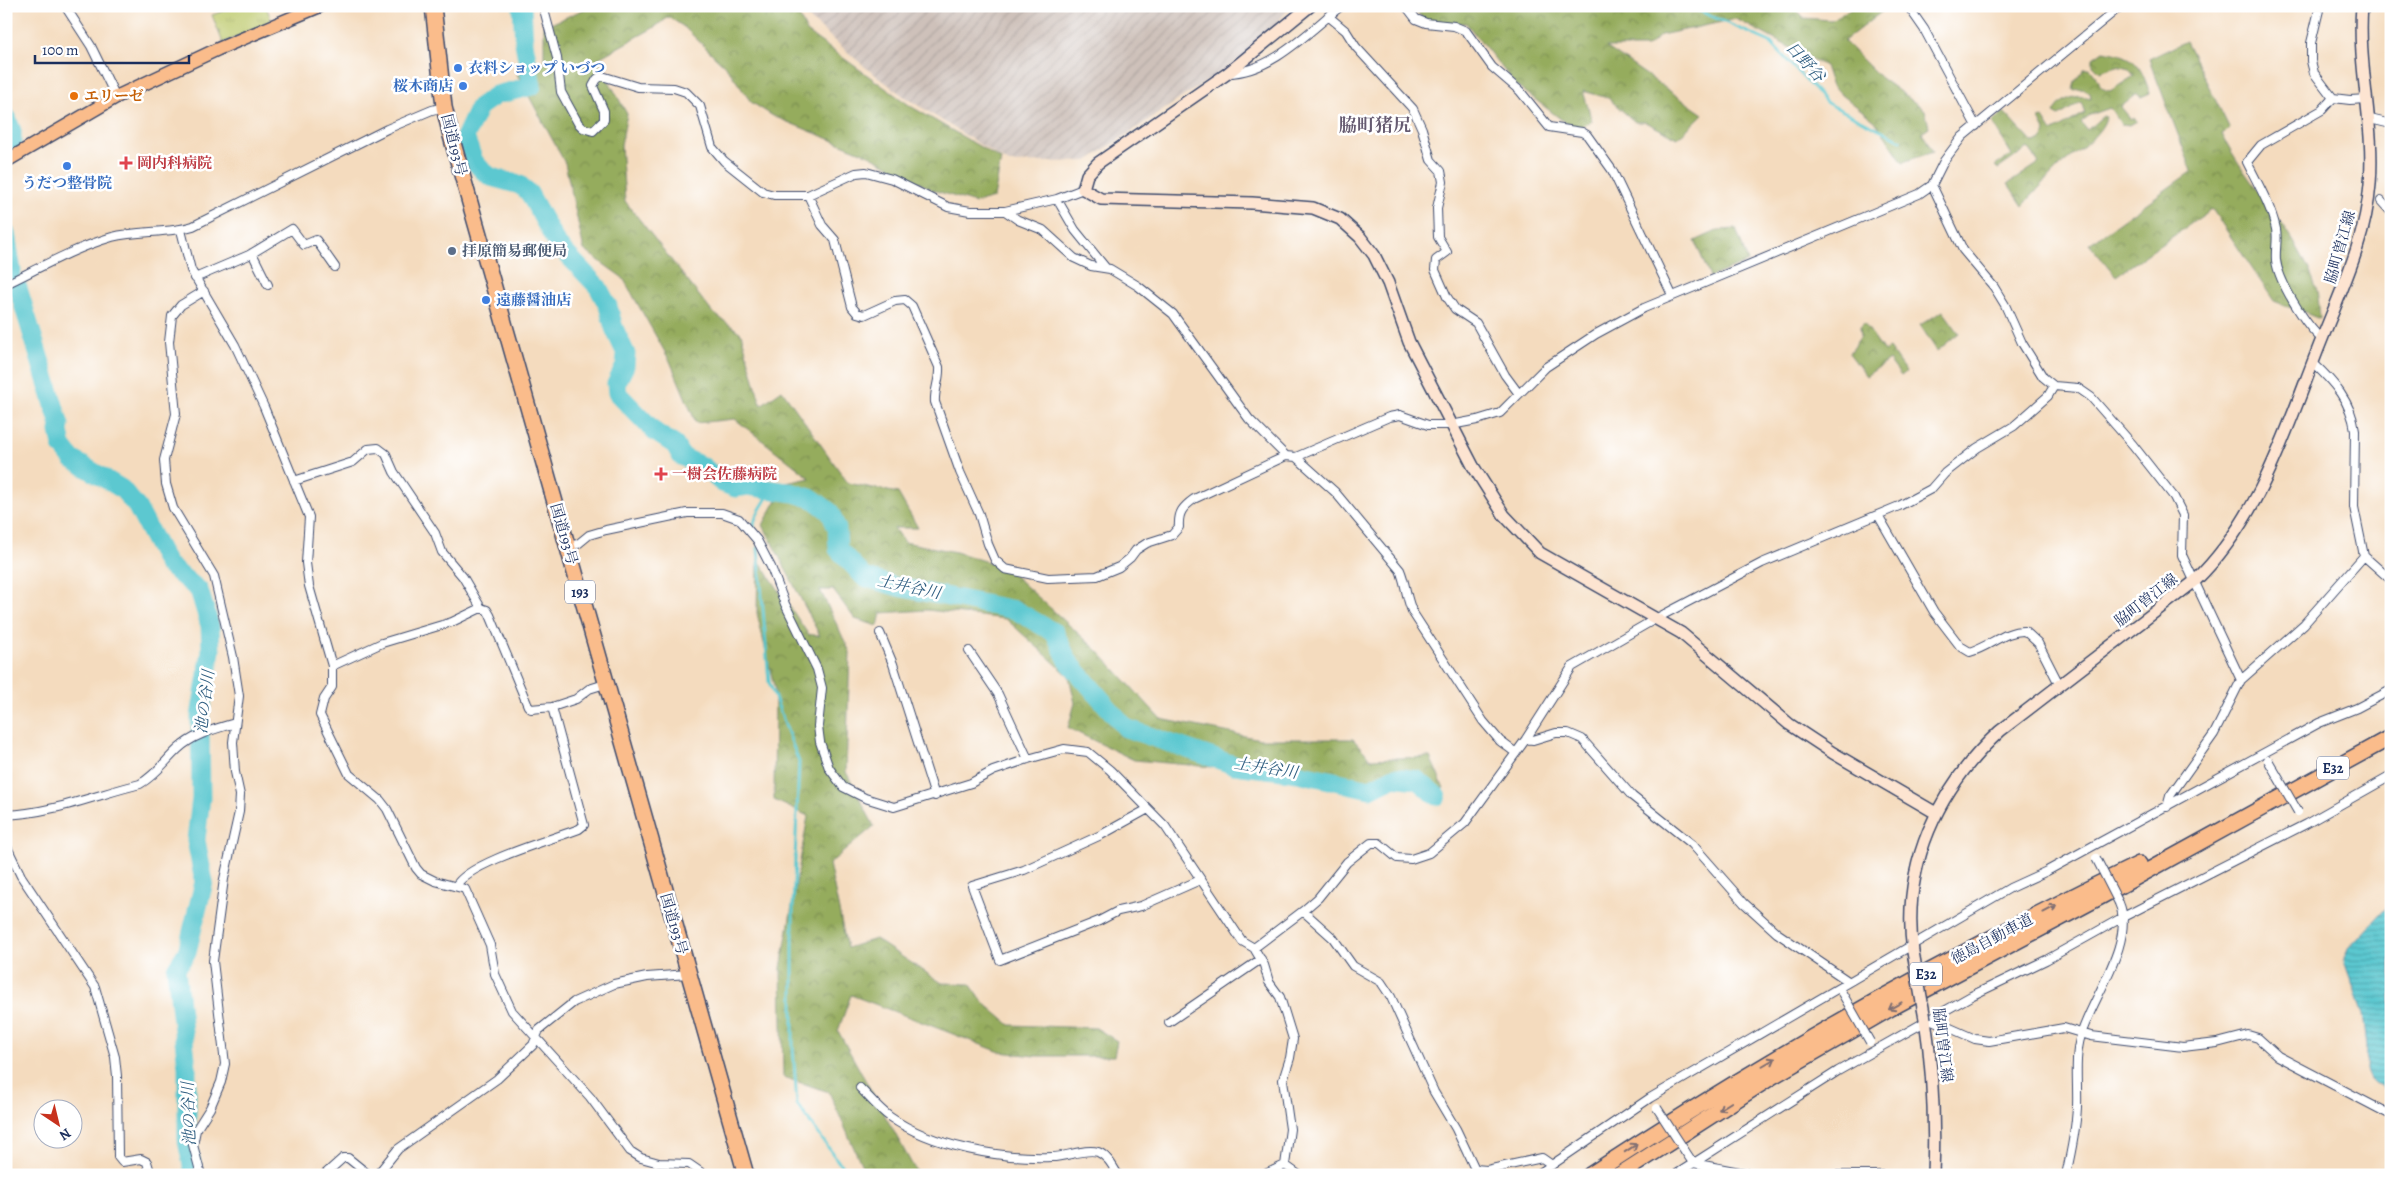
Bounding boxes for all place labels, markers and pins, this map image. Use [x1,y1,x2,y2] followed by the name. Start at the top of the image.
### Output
[468,58,605,78] place label: 衣料ショップ いづつ
[452,62,464,74] marker: 衣料ショップ いづつ
[393,76,453,96] place label: 桜木商店
[457,80,469,92] marker: 桜木商店
[84,86,144,106] place label: エリーゼ
[68,90,80,102] marker: エリーゼ
[137,153,212,173] place label: 岡内科病院
[119,156,133,170] marker: 岡内科病院
[61,160,73,172] marker: うだつ整骨院
[22,173,112,193] place label: うだつ整骨院
[462,241,567,261] place label: 拝原簡易郵便局
[446,245,458,257] marker: 拝原簡易郵便局
[496,290,571,310] place label: 遠藤醤油店
[480,294,492,306] marker: 遠藤醤油店
[672,464,777,484] place label: 一樹会佐藤病院
[654,467,668,481] marker: 一樹会佐藤病院

